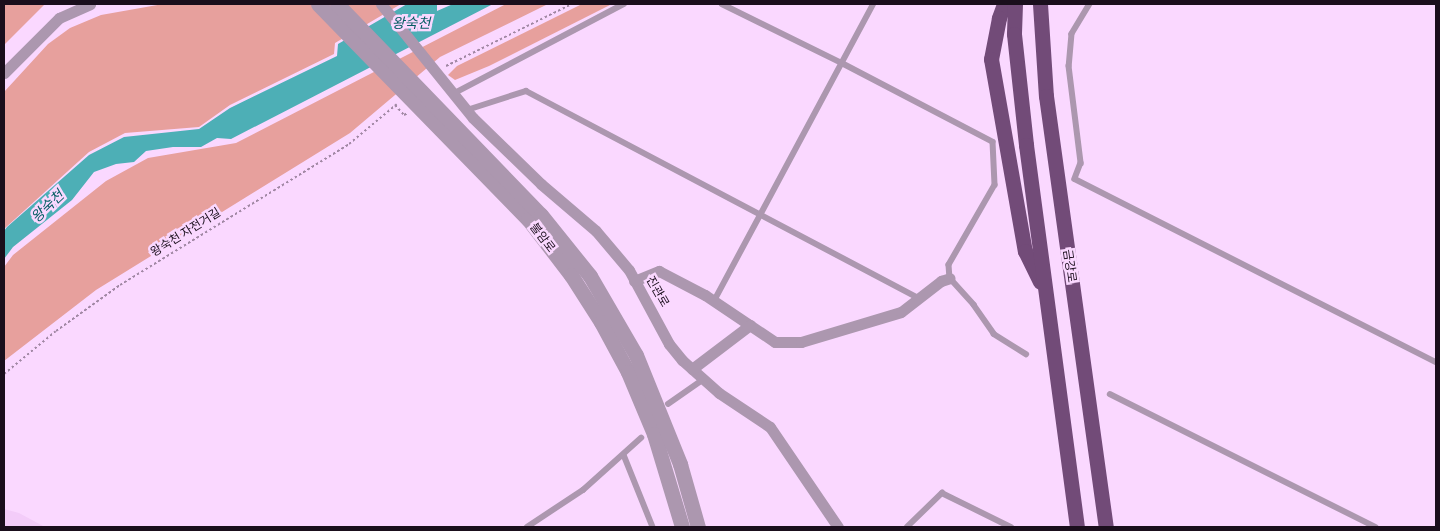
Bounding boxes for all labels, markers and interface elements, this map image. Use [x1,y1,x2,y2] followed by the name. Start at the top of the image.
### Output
[392,16,430,32] water label: 왕숙천
[28,188,68,226] water label: 왕숙천
[148,206,224,260] street label: 왕숙천 자전거길
[526,220,558,256] street label: 불암로
[1060,249,1078,283] street label: 금강로
[642,274,672,310] street label: 진관로

